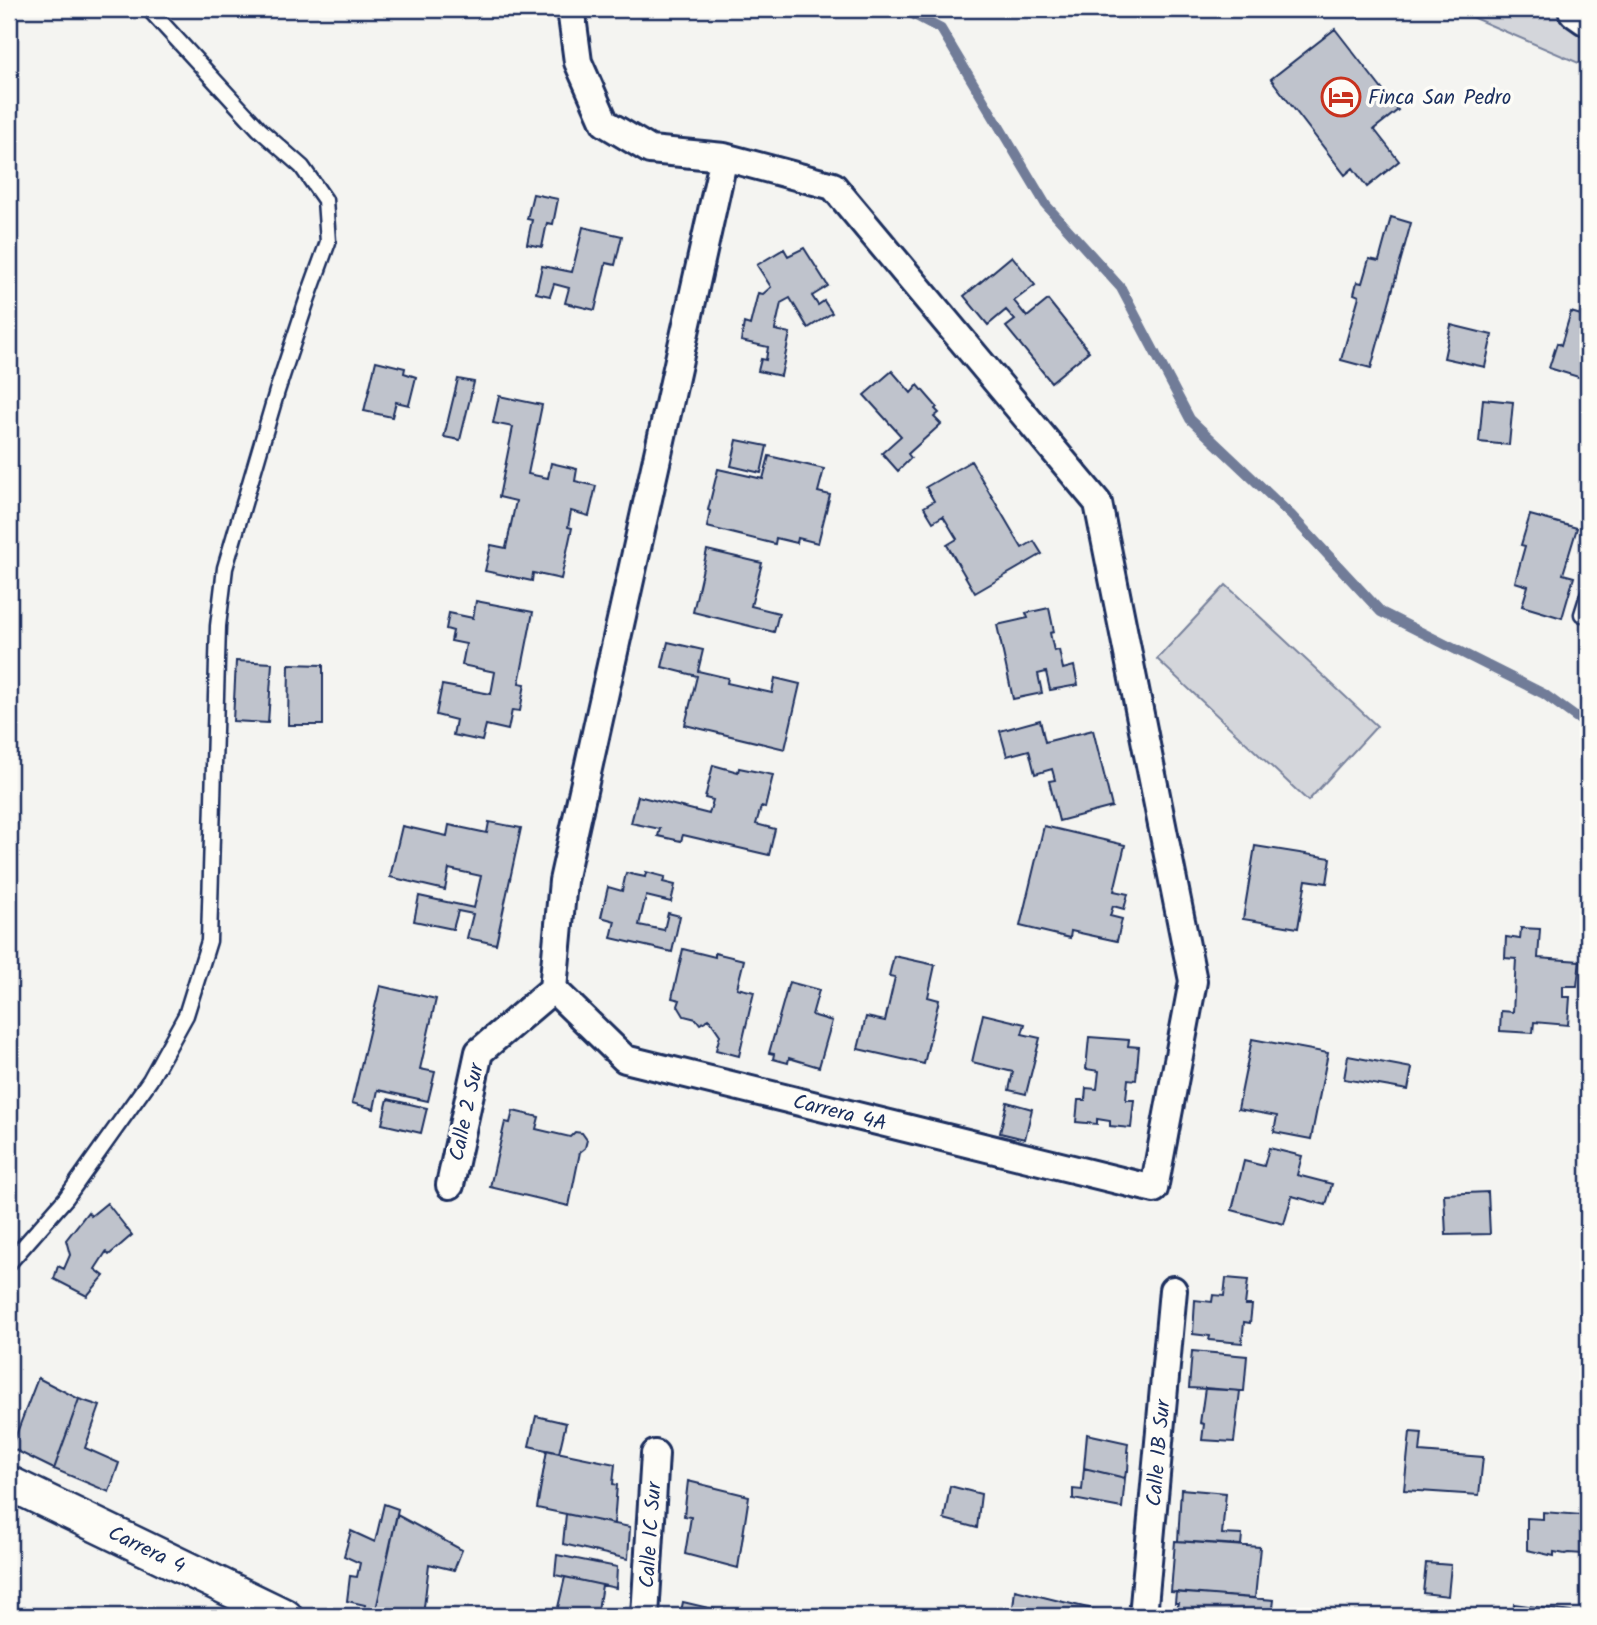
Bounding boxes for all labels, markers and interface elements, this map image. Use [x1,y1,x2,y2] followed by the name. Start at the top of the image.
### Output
[1320,76,1362,118] hotel icon: Finca San Pedro
[1368,82,1511,115] place label: Finca San Pedro
[441,1059,494,1164] street label: Calle 2 Sur
[789,1086,890,1141] street label: Carrera 4A
[1138,1397,1181,1508] street label: Calle 1B Sur
[631,1480,672,1589] street label: Calle 1C Sur
[102,1517,191,1583] street label: Carrera 4

